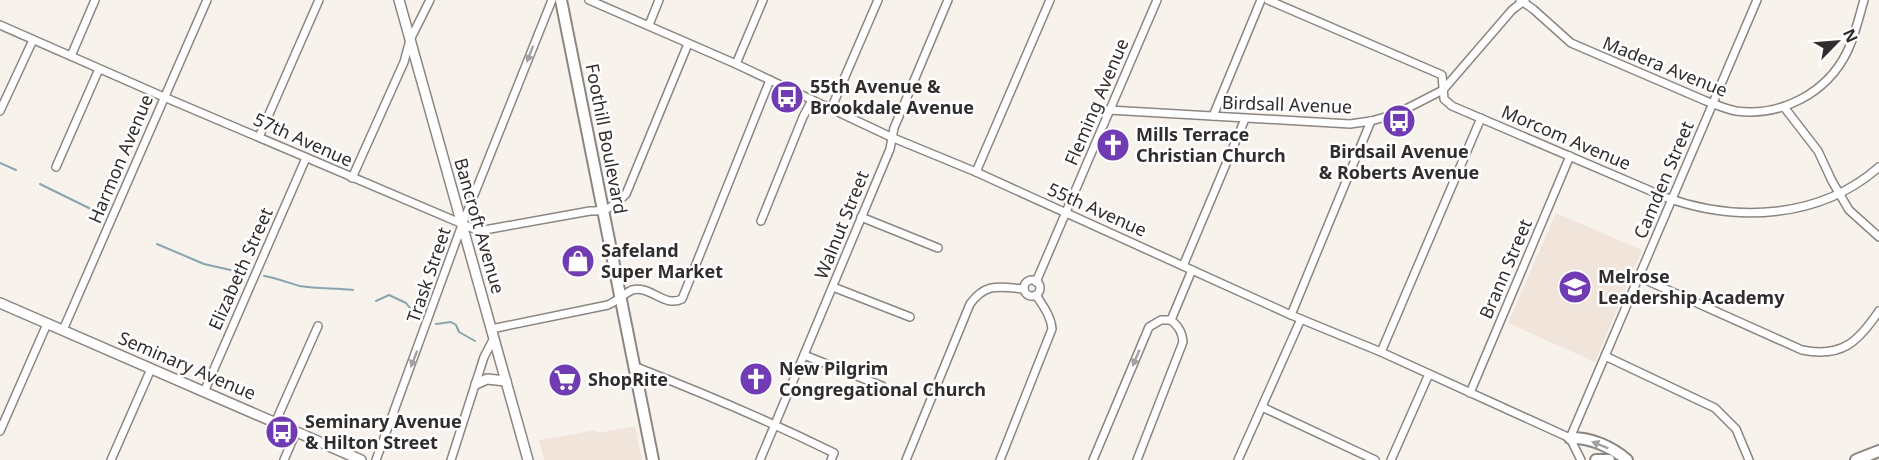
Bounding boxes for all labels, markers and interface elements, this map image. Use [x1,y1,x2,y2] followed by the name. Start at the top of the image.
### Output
[1807,12,1867,72] north arrow
[1838,25,1863,46] text: N
[1599,30,1731,102] street label: Madera Avenue
[1059,34,1134,169] street label: Fleming Avenue
[525,46,535,64] one-way arrow
[581,61,633,216] street label: Foothill Boulevard
[810,74,974,119] place label: 55th Avenue & Brookdale Avenue
[769,79,805,115] bus stop icon: 55th Avenue & Brookdale Avenue
[1221,90,1353,118] street label: Birdsall Avenue
[82,91,158,227] street label: Harmon Avenue
[1498,99,1635,175] street label: Morcom Avenue
[1381,103,1417,139] bus stop icon: Birdsail Avenue & Roberts Avenue
[250,107,357,172] street label: 57th Avenue
[1627,117,1699,242] street label: Camden Street
[1136,122,1286,167] place label: Mills Terrace Christian Church
[1095,127,1131,163] church icon: Mills Terrace Christian Church
[1319,139,1479,184] place label: Birdsail Avenue & Roberts Avenue
[449,155,511,296] street label: Bancroft Avenue
[808,166,874,282] street label: Walnut Street
[1044,177,1151,242] street label: 55th Avenue
[202,203,278,334] street label: Elizabeth Street
[1473,215,1537,322] street label: Brann Street
[401,223,456,326] street label: Trask Street
[601,238,723,283] place label: Safeland Super Market
[560,243,596,279] shop icon: Safeland Super Market
[1598,264,1785,309] place label: Melrose Leadership Academy
[1557,269,1593,305] school or university icon: Melrose Leadership Academy
[115,325,260,405] street label: Seminary Avenue
[1131,349,1140,367] one-way arrow
[409,351,419,369] one-way arrow
[779,356,986,401] place label: New Pilgrim Congregational Church
[738,361,774,397] church icon: New Pilgrim Congregational Church
[547,362,583,398] supermarket icon: ShopRite
[588,367,668,391] place label: ShopRite
[305,409,462,454] place label: Seminary Avenue & Hilton Street
[264,414,300,450] bus stop icon: Seminary Avenue & Hilton Street
[1591,439,1609,449] one-way arrow

